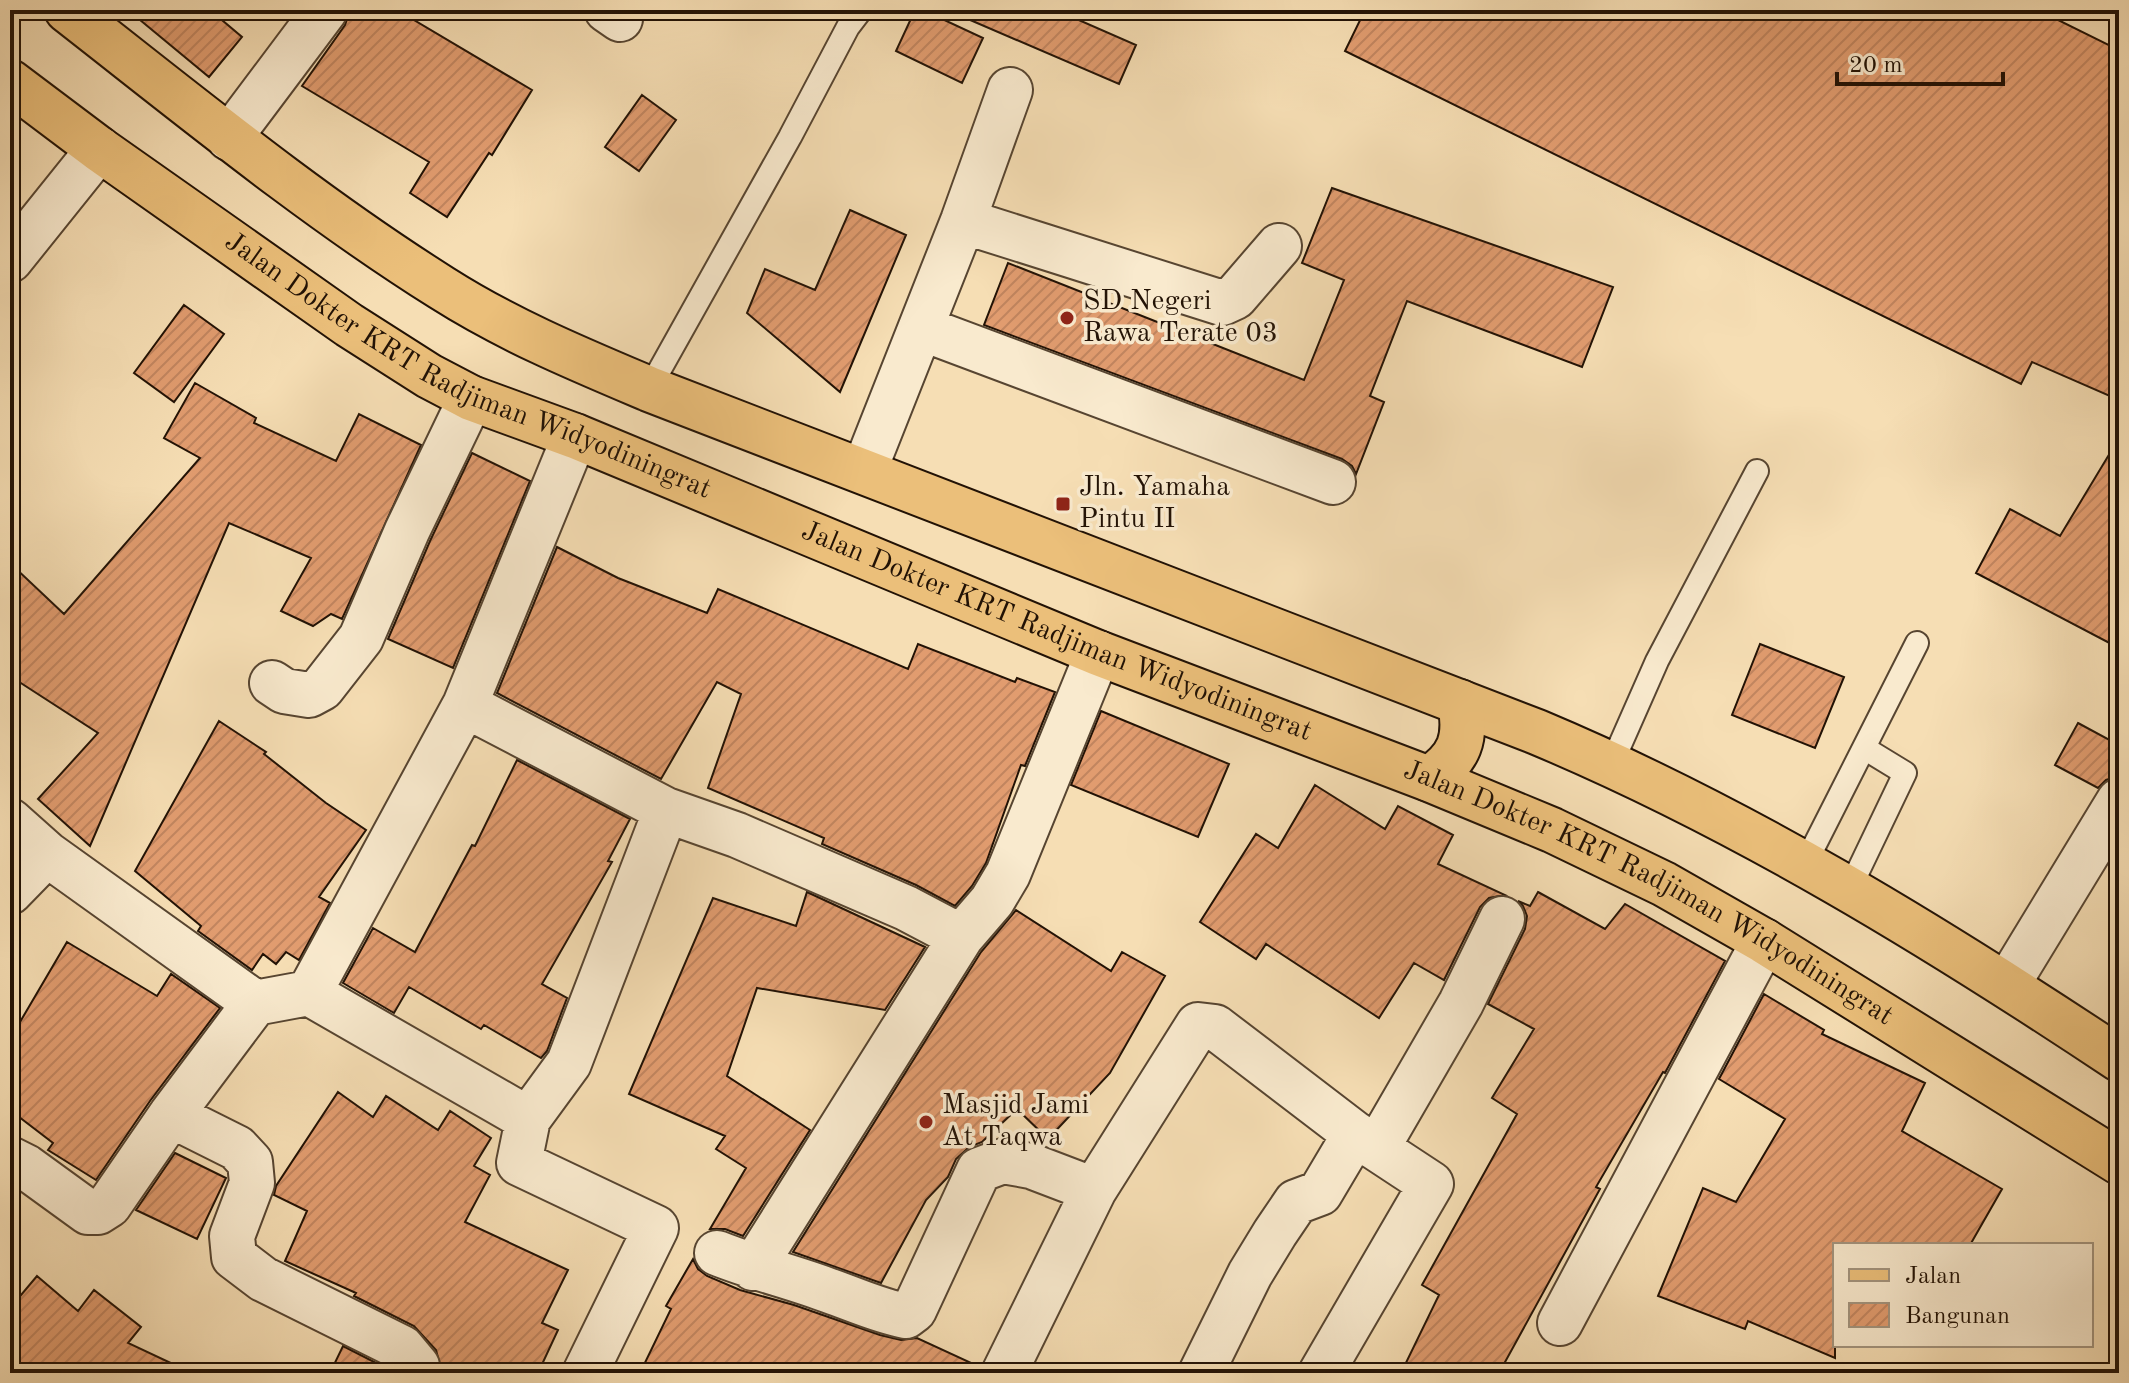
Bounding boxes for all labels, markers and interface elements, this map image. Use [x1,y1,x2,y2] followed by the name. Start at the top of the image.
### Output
[1837,36,2003,86] scale bar
[1849,54,1903,78] text: 20 m
[219,228,715,505] street label: Jalan Dokter KRT Radjiman Widyodiningrat
[1083,288,1278,348] place label: SD Negeri Rawa Terate 03
[1058,309,1076,327] marker: SD Negeri Rawa Terate 03
[1079,474,1230,534] place label: Jln. Yamaha Pintu II
[1054,495,1072,513] marker: Jln. Yamaha Pintu II
[797,517,1315,747] street label: Jalan Dokter KRT Radjiman Widyodiningrat
[1399,757,1898,1031] street label: Jalan Dokter KRT Radjiman Widyodiningrat
[942,1092,1089,1152] place label: Masjid Jami At Taqwa
[917,1113,935,1131] marker: Masjid Jami At Taqwa
[1833,1243,2093,1347] legend
[1905,1265,1961,1289] text: Jalan
[1905,1305,2010,1329] text: Bangunan

